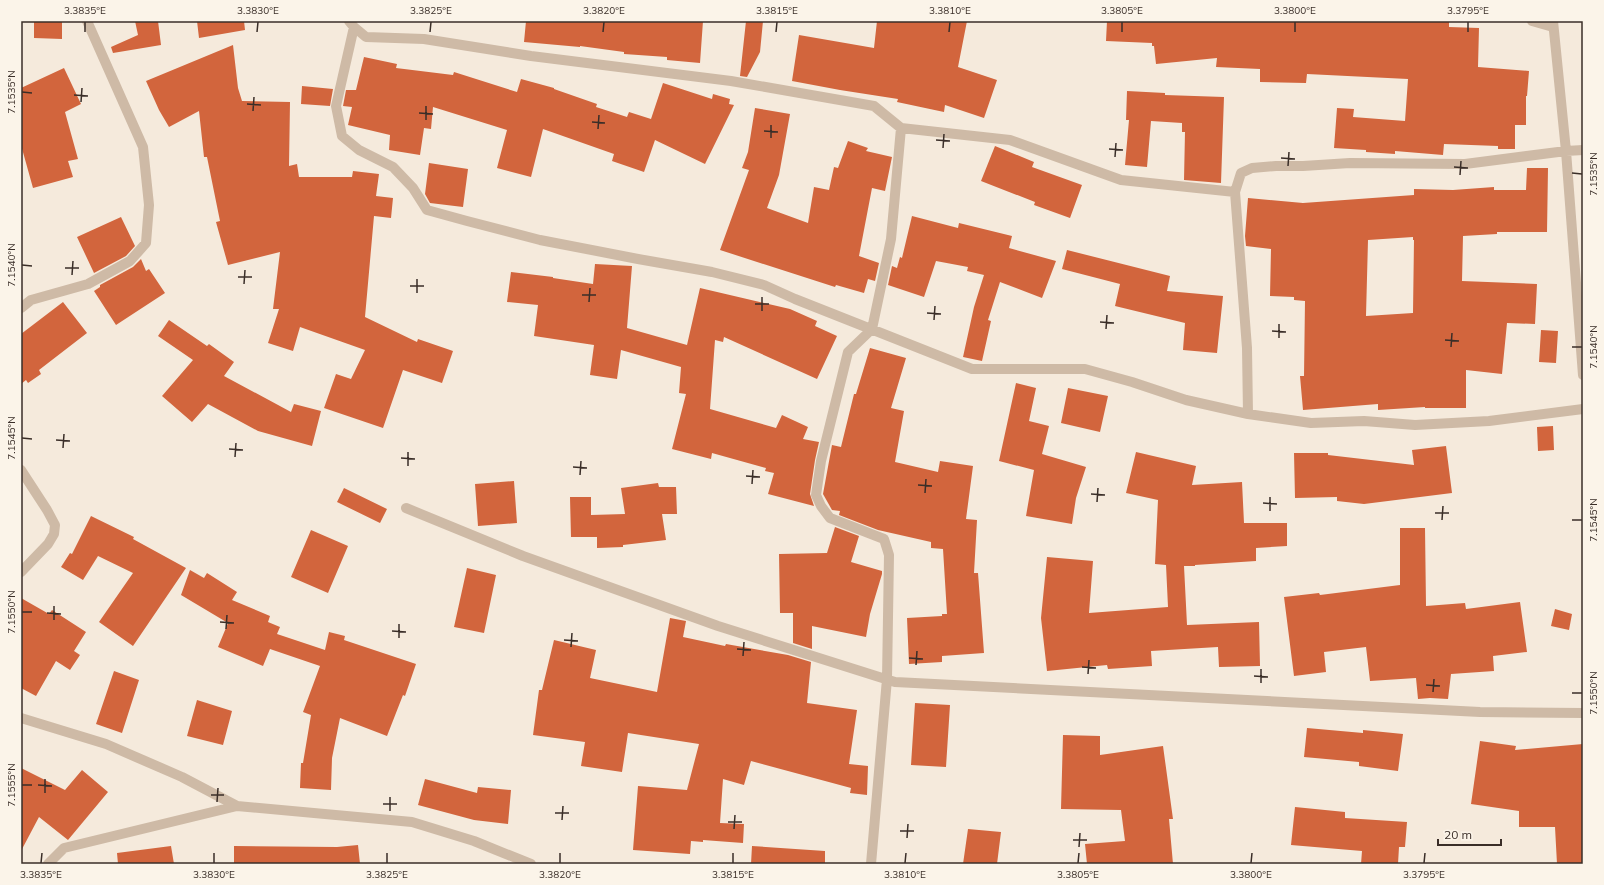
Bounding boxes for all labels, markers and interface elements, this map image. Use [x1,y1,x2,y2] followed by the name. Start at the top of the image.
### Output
[64,4,106,17] text: 3.3835°E
[237,4,279,17] text: 3.3830°E
[410,4,452,17] text: 3.3825°E
[583,4,625,17] text: 3.3820°E
[756,4,798,17] text: 3.3815°E
[929,4,971,17] text: 3.3810°E
[1101,4,1143,17] text: 3.3805°E
[1274,4,1316,17] text: 3.3800°E
[1447,4,1489,17] text: 3.3795°E
[5,70,18,114] text: 7.1535°N
[1587,152,1600,196] text: 7.1535°N
[5,243,18,287] text: 7.1540°N
[1587,325,1600,369] text: 7.1540°N
[5,416,18,460] text: 7.1545°N
[1587,498,1600,542] text: 7.1545°N
[5,590,18,634] text: 7.1550°N
[1587,671,1600,715] text: 7.1550°N
[5,763,18,807] text: 7.1555°N
[1438,821,1501,847] scale bar
[1444,827,1472,842] text: 20 m
[20,868,62,881] text: 3.3835°E
[193,868,235,881] text: 3.3830°E
[366,868,408,881] text: 3.3825°E
[539,868,581,881] text: 3.3820°E
[712,868,754,881] text: 3.3815°E
[884,868,926,881] text: 3.3810°E
[1057,868,1099,881] text: 3.3805°E
[1230,868,1272,881] text: 3.3800°E
[1403,868,1445,881] text: 3.3795°E

